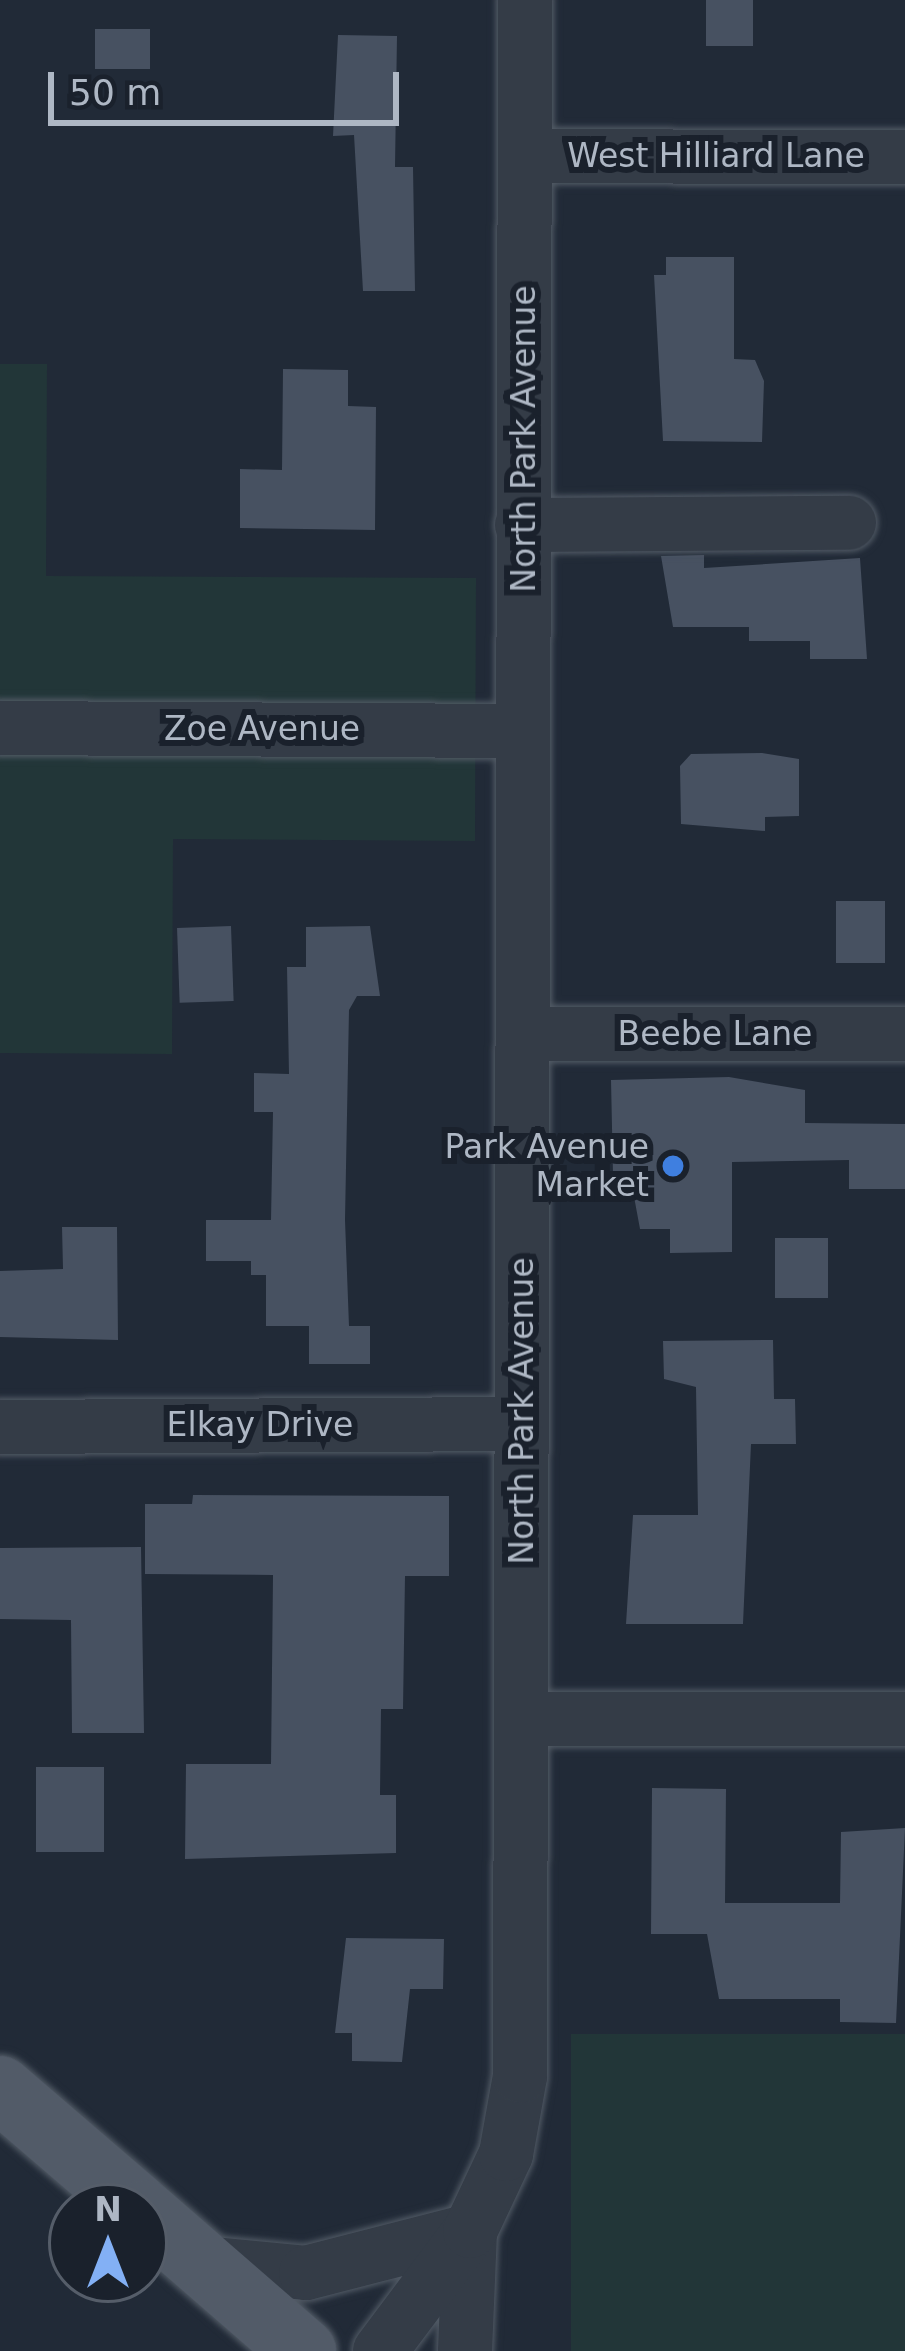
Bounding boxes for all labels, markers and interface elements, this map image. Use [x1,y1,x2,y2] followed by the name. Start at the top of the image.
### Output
[54,48,405,122] scale bar
[69,72,161,113] text: 50 m
[567,136,865,176] street label: West Hilliard Lane
[504,285,544,593] street label: North Park Avenue
[164,709,360,749] street label: Zoe Avenue
[618,1014,812,1054] street label: Beebe Lane
[445,1127,649,1205] place label: Park Avenue Market
[660,1153,686,1179] marker: Park Avenue Market
[502,1257,542,1565] street label: North Park Avenue
[167,1405,353,1445] street label: Elkay Drive
[48,2183,168,2303] north arrow
[94,2190,122,2229] text: N

